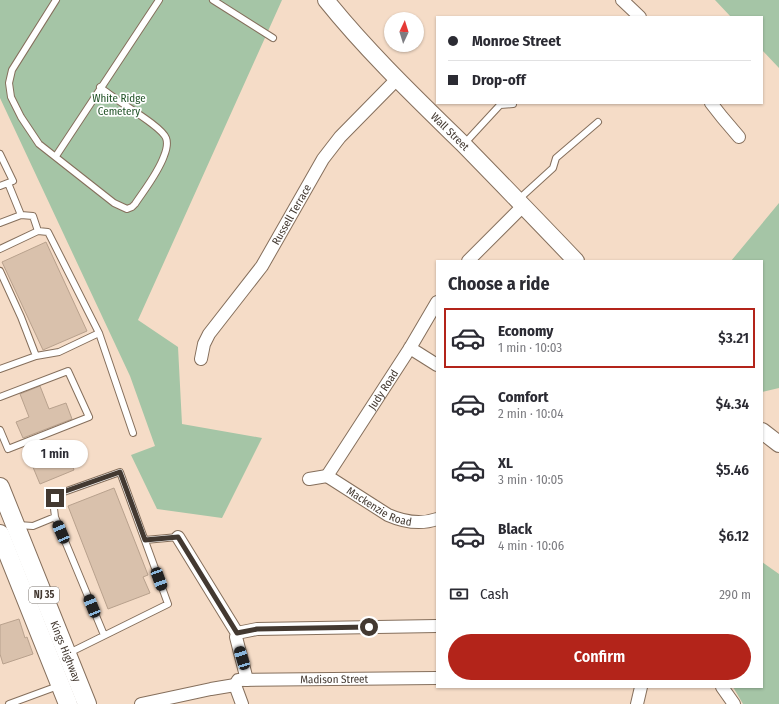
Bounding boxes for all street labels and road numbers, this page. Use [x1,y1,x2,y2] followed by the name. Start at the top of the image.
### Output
[428,110,472,153] street label: Wall Street
[269,182,314,247] street label: Russell Terrace
[365,367,401,412] street label: Judy Road
[344,484,413,528] street label: Mackenzie Road
[29,587,59,603] road number: NJ 35
[48,619,84,684] street label: Kings Highway
[300,672,369,686] street label: Madison Street

